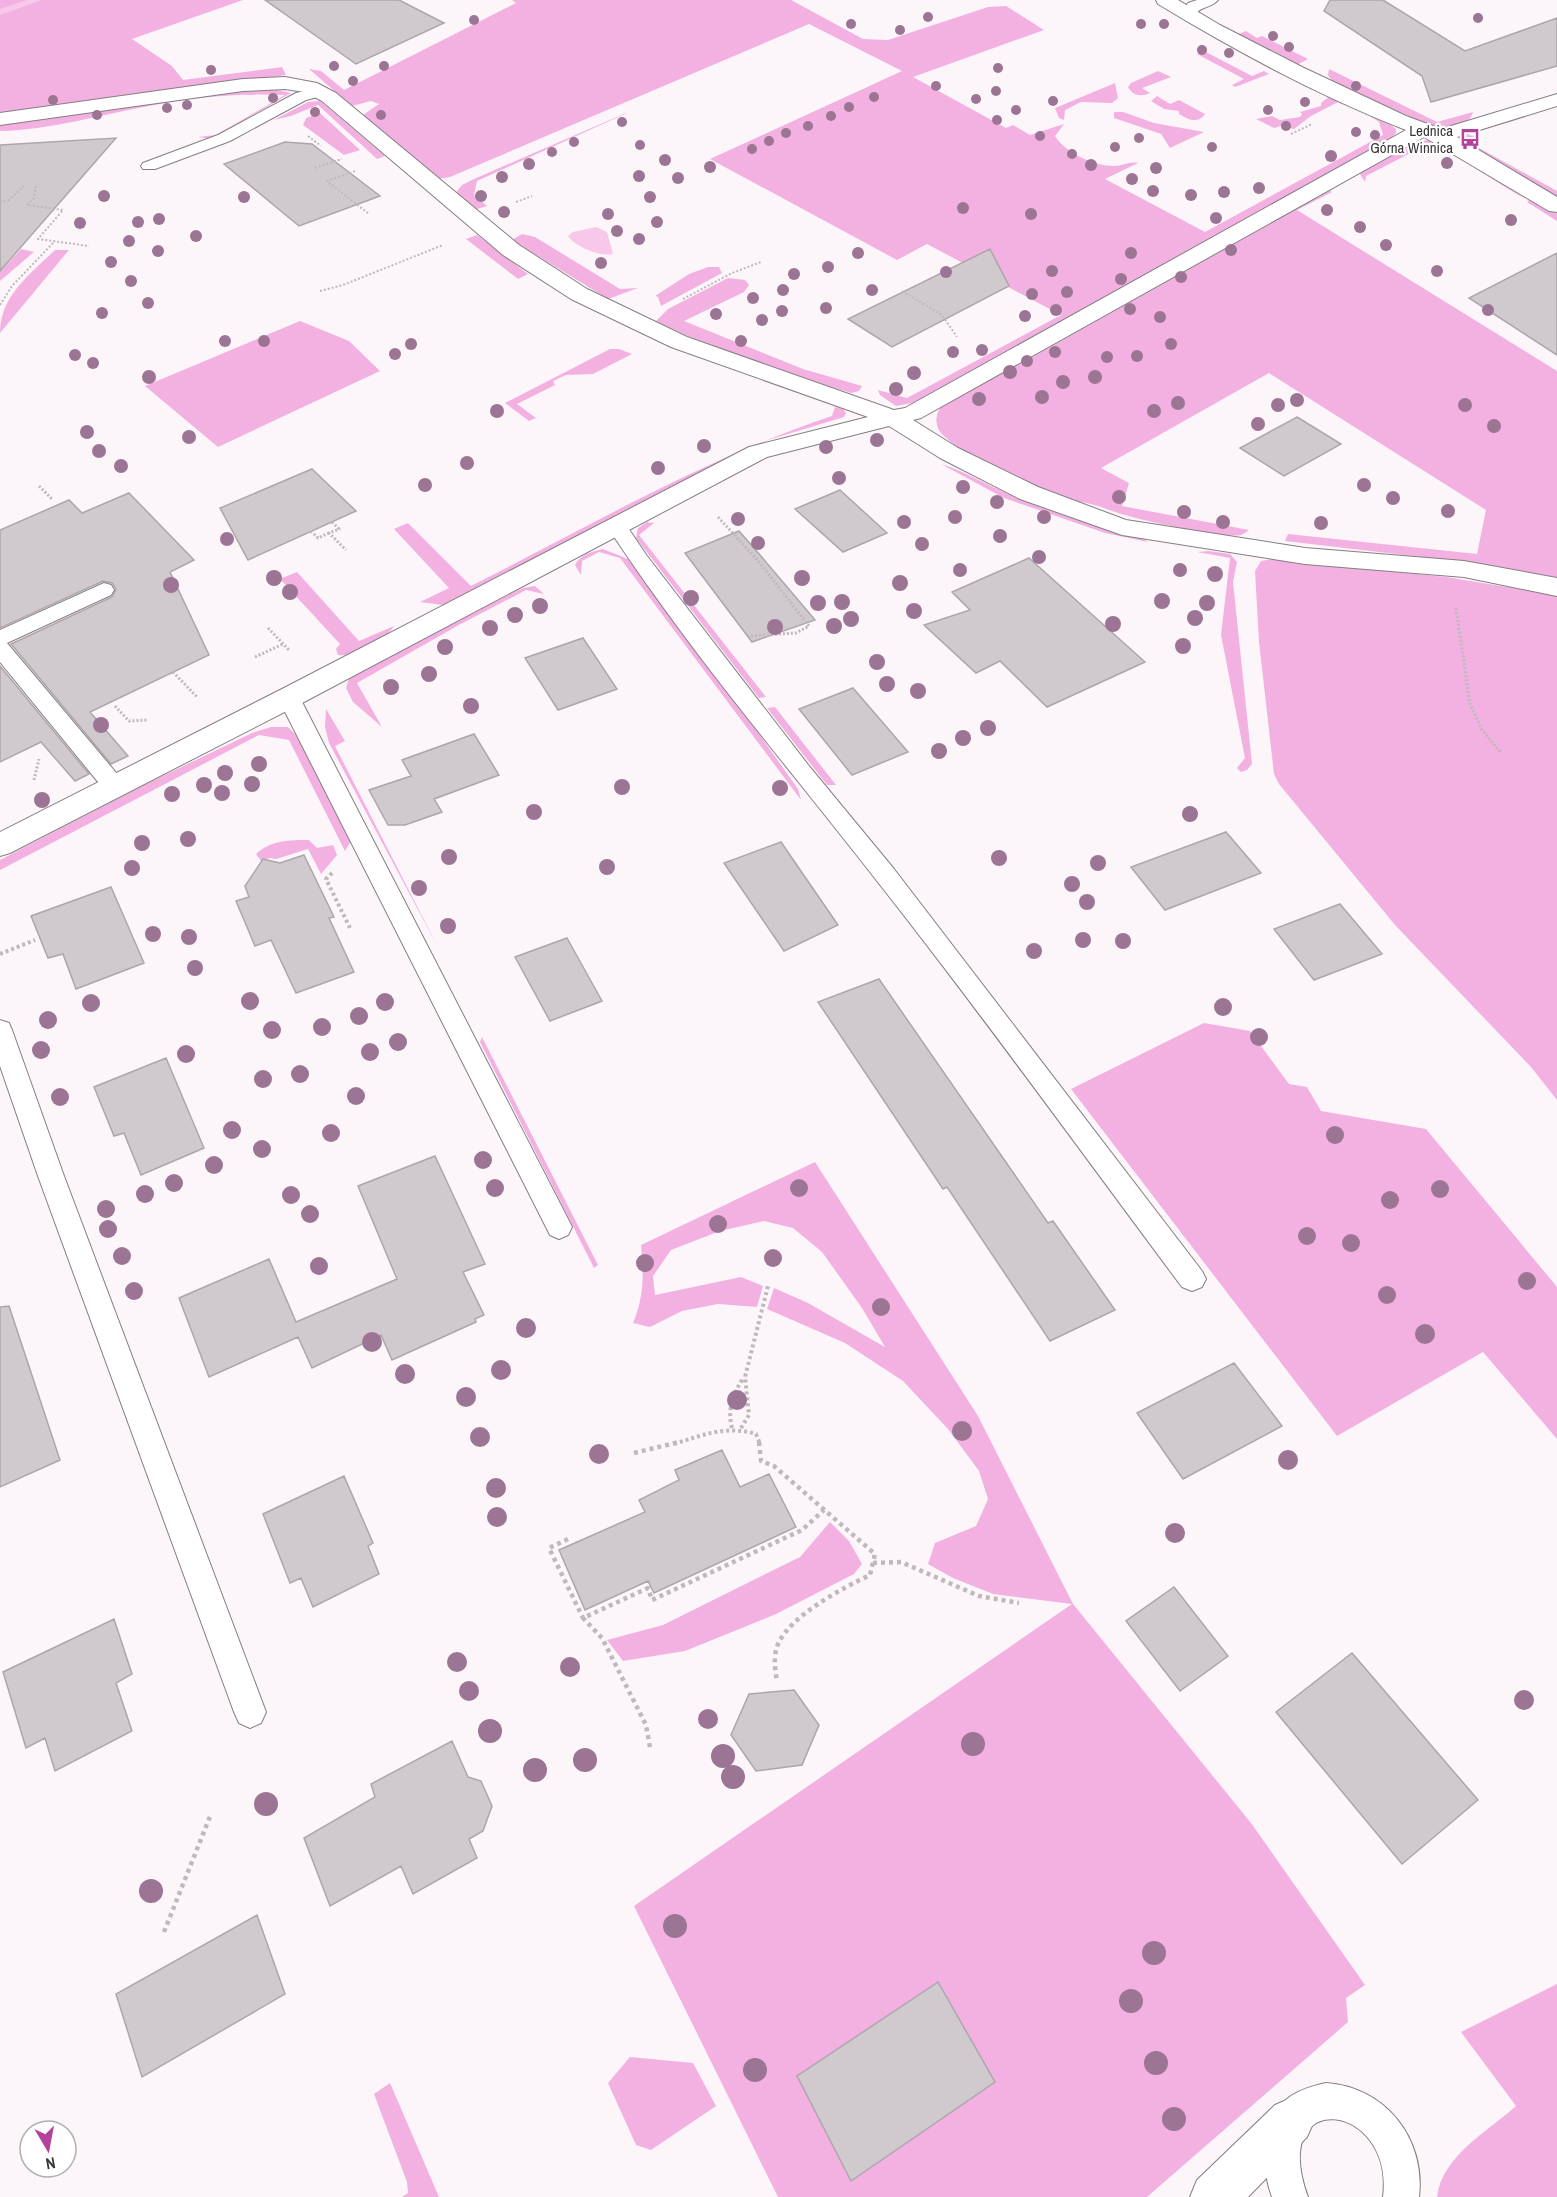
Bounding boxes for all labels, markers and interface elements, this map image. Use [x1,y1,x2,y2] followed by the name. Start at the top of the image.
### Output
[1370,120,1453,158] place label: Lednica Górna Winnica
[1458,127,1482,151] bus stop icon: Lednica Górna Winnica
[18,2119,78,2179] north arrow
[44,2152,57,2175] text: N

